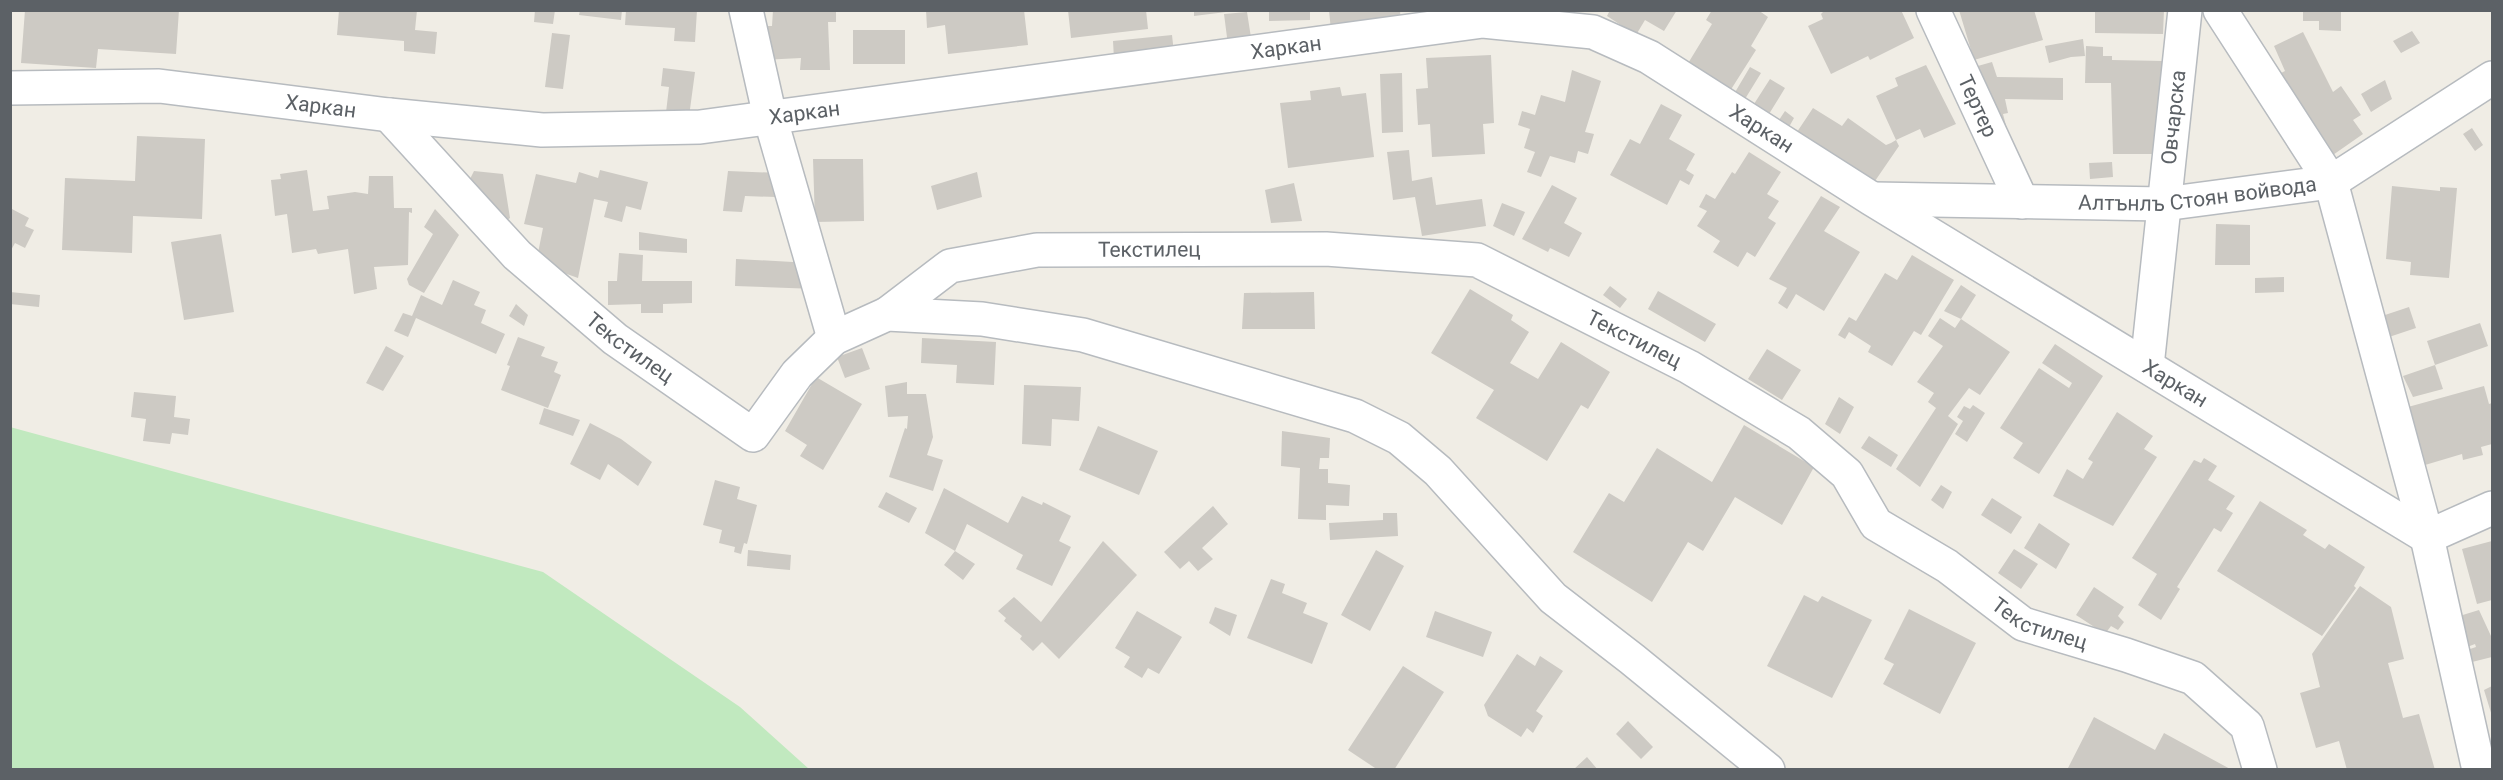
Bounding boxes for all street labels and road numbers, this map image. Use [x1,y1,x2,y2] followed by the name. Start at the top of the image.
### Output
[1249,31,1323,64] street label: Харкан
[2157,69,2191,166] street label: Овчарска
[1953,71,2002,141] street label: Тертер
[284,90,358,123] street label: Харкан
[767,96,841,130] street label: Харкан
[1725,99,1798,158] street label: Харкан
[2078,172,2318,216] street label: Алтънлъ Стоян войвода
[1098,237,1201,262] street label: Текстилец
[1583,305,1685,373] street label: Текстилец
[581,308,678,388] street label: Текстилец
[2139,355,2212,412] street label: Харкан
[1987,592,2090,655] street label: Текстилец

